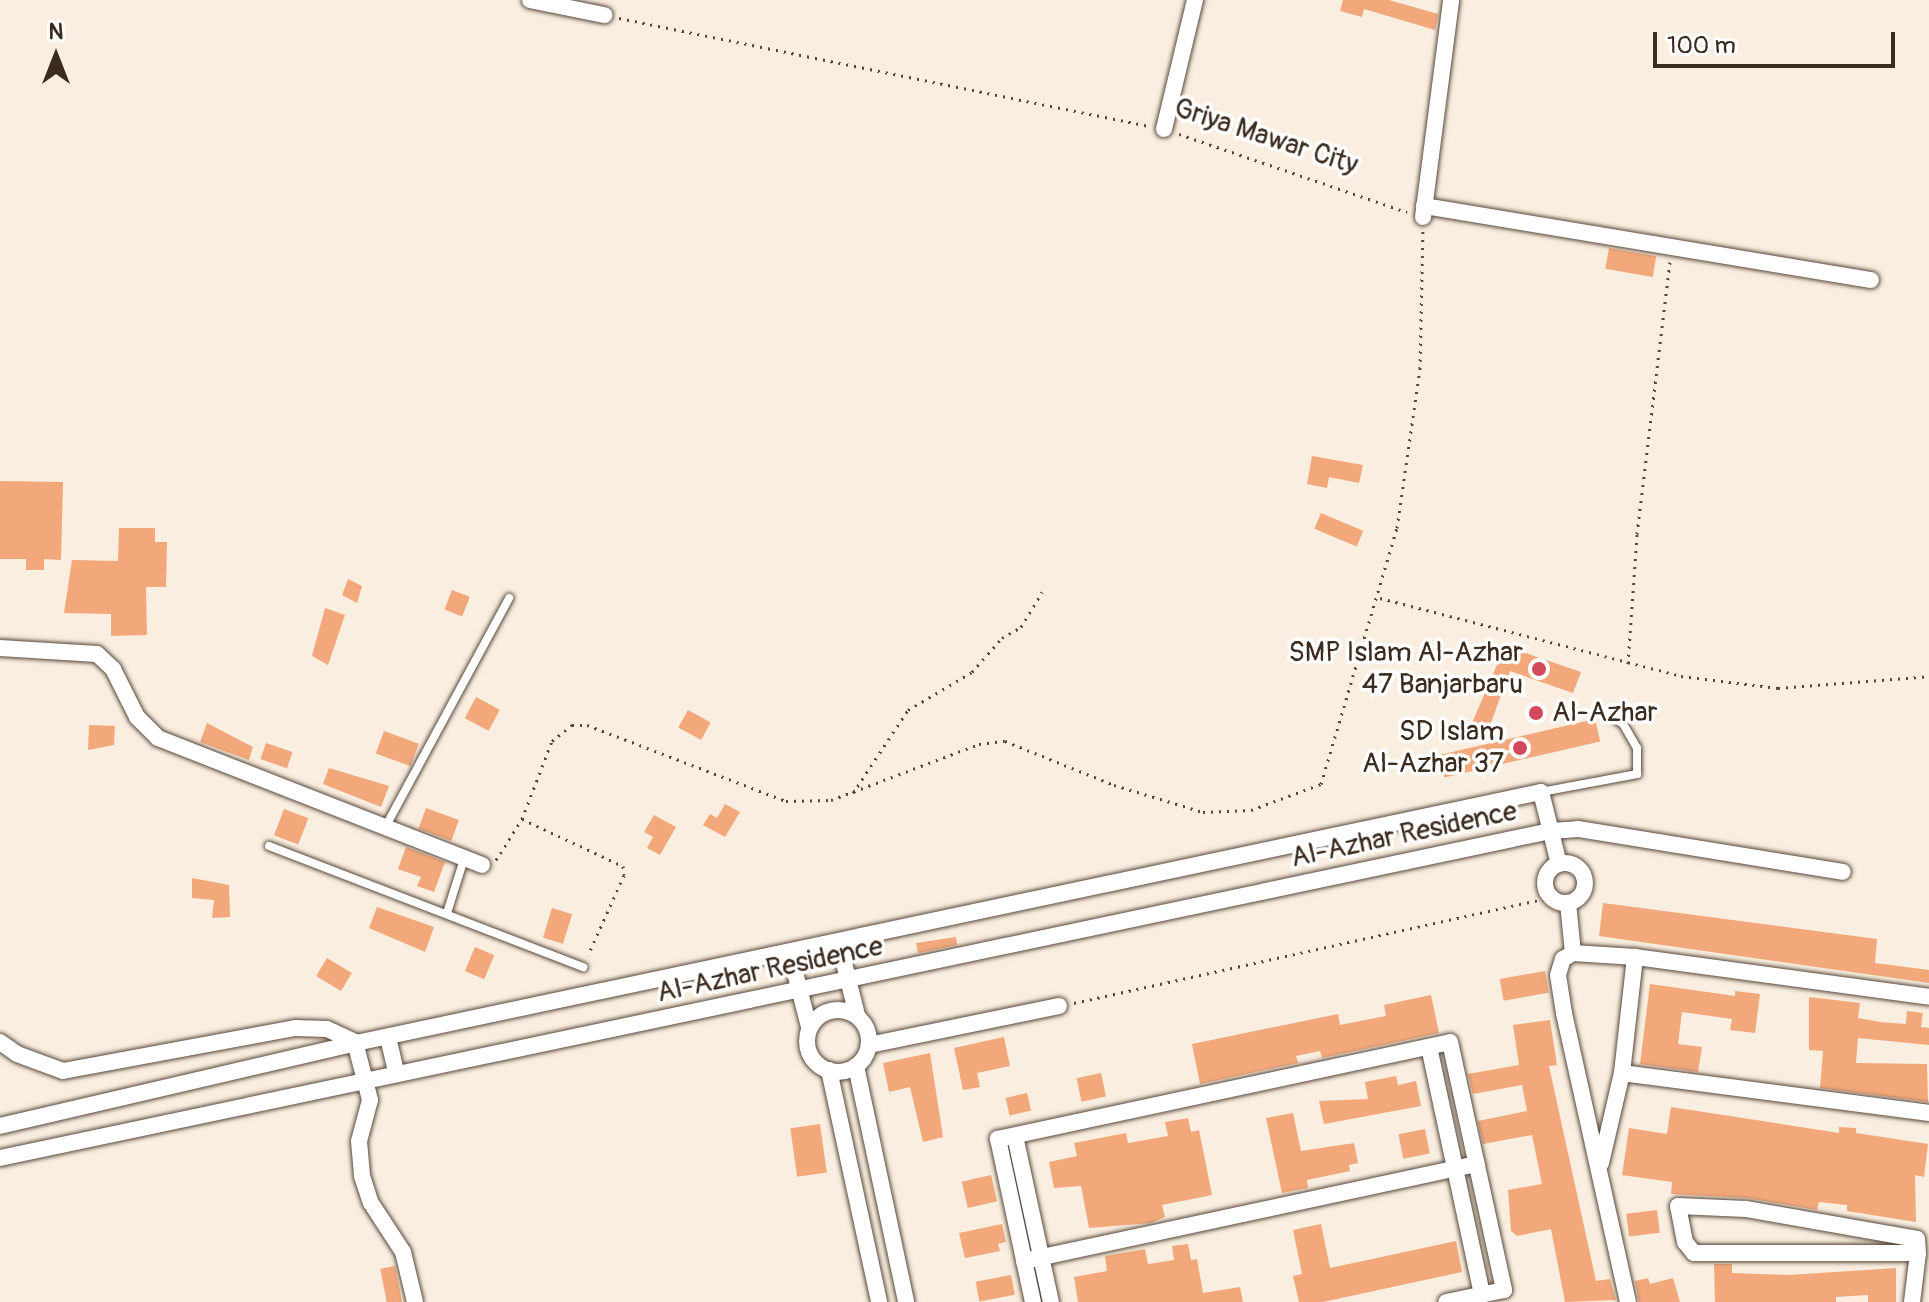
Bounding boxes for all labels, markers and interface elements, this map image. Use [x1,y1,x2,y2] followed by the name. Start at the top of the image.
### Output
[16,16,96,96] north arrow
[1657,16,1899,66] scale bar
[49,18,63,46] text: N
[1667,31,1736,60] text: 100 m
[1170,91,1362,183] street label: Griya Mawar City
[1289,636,1523,702] place label: SMP Islam Al-Azhar 47 Banjarbaru
[1530,660,1548,678] marker: SMP Islam Al-Azhar 47 Banjarbaru
[1552,696,1657,730] place label: Al-Azhar
[1527,704,1545,722] marker: Al-Azhar
[1362,715,1504,781] place label: SD Islam Al-Azhar 37
[1511,739,1529,757] marker: SD Islam Al-Azhar 37
[1288,795,1520,875] street label: Al-Azhar Residence
[654,930,886,1010] street label: Al-Azhar Residence

